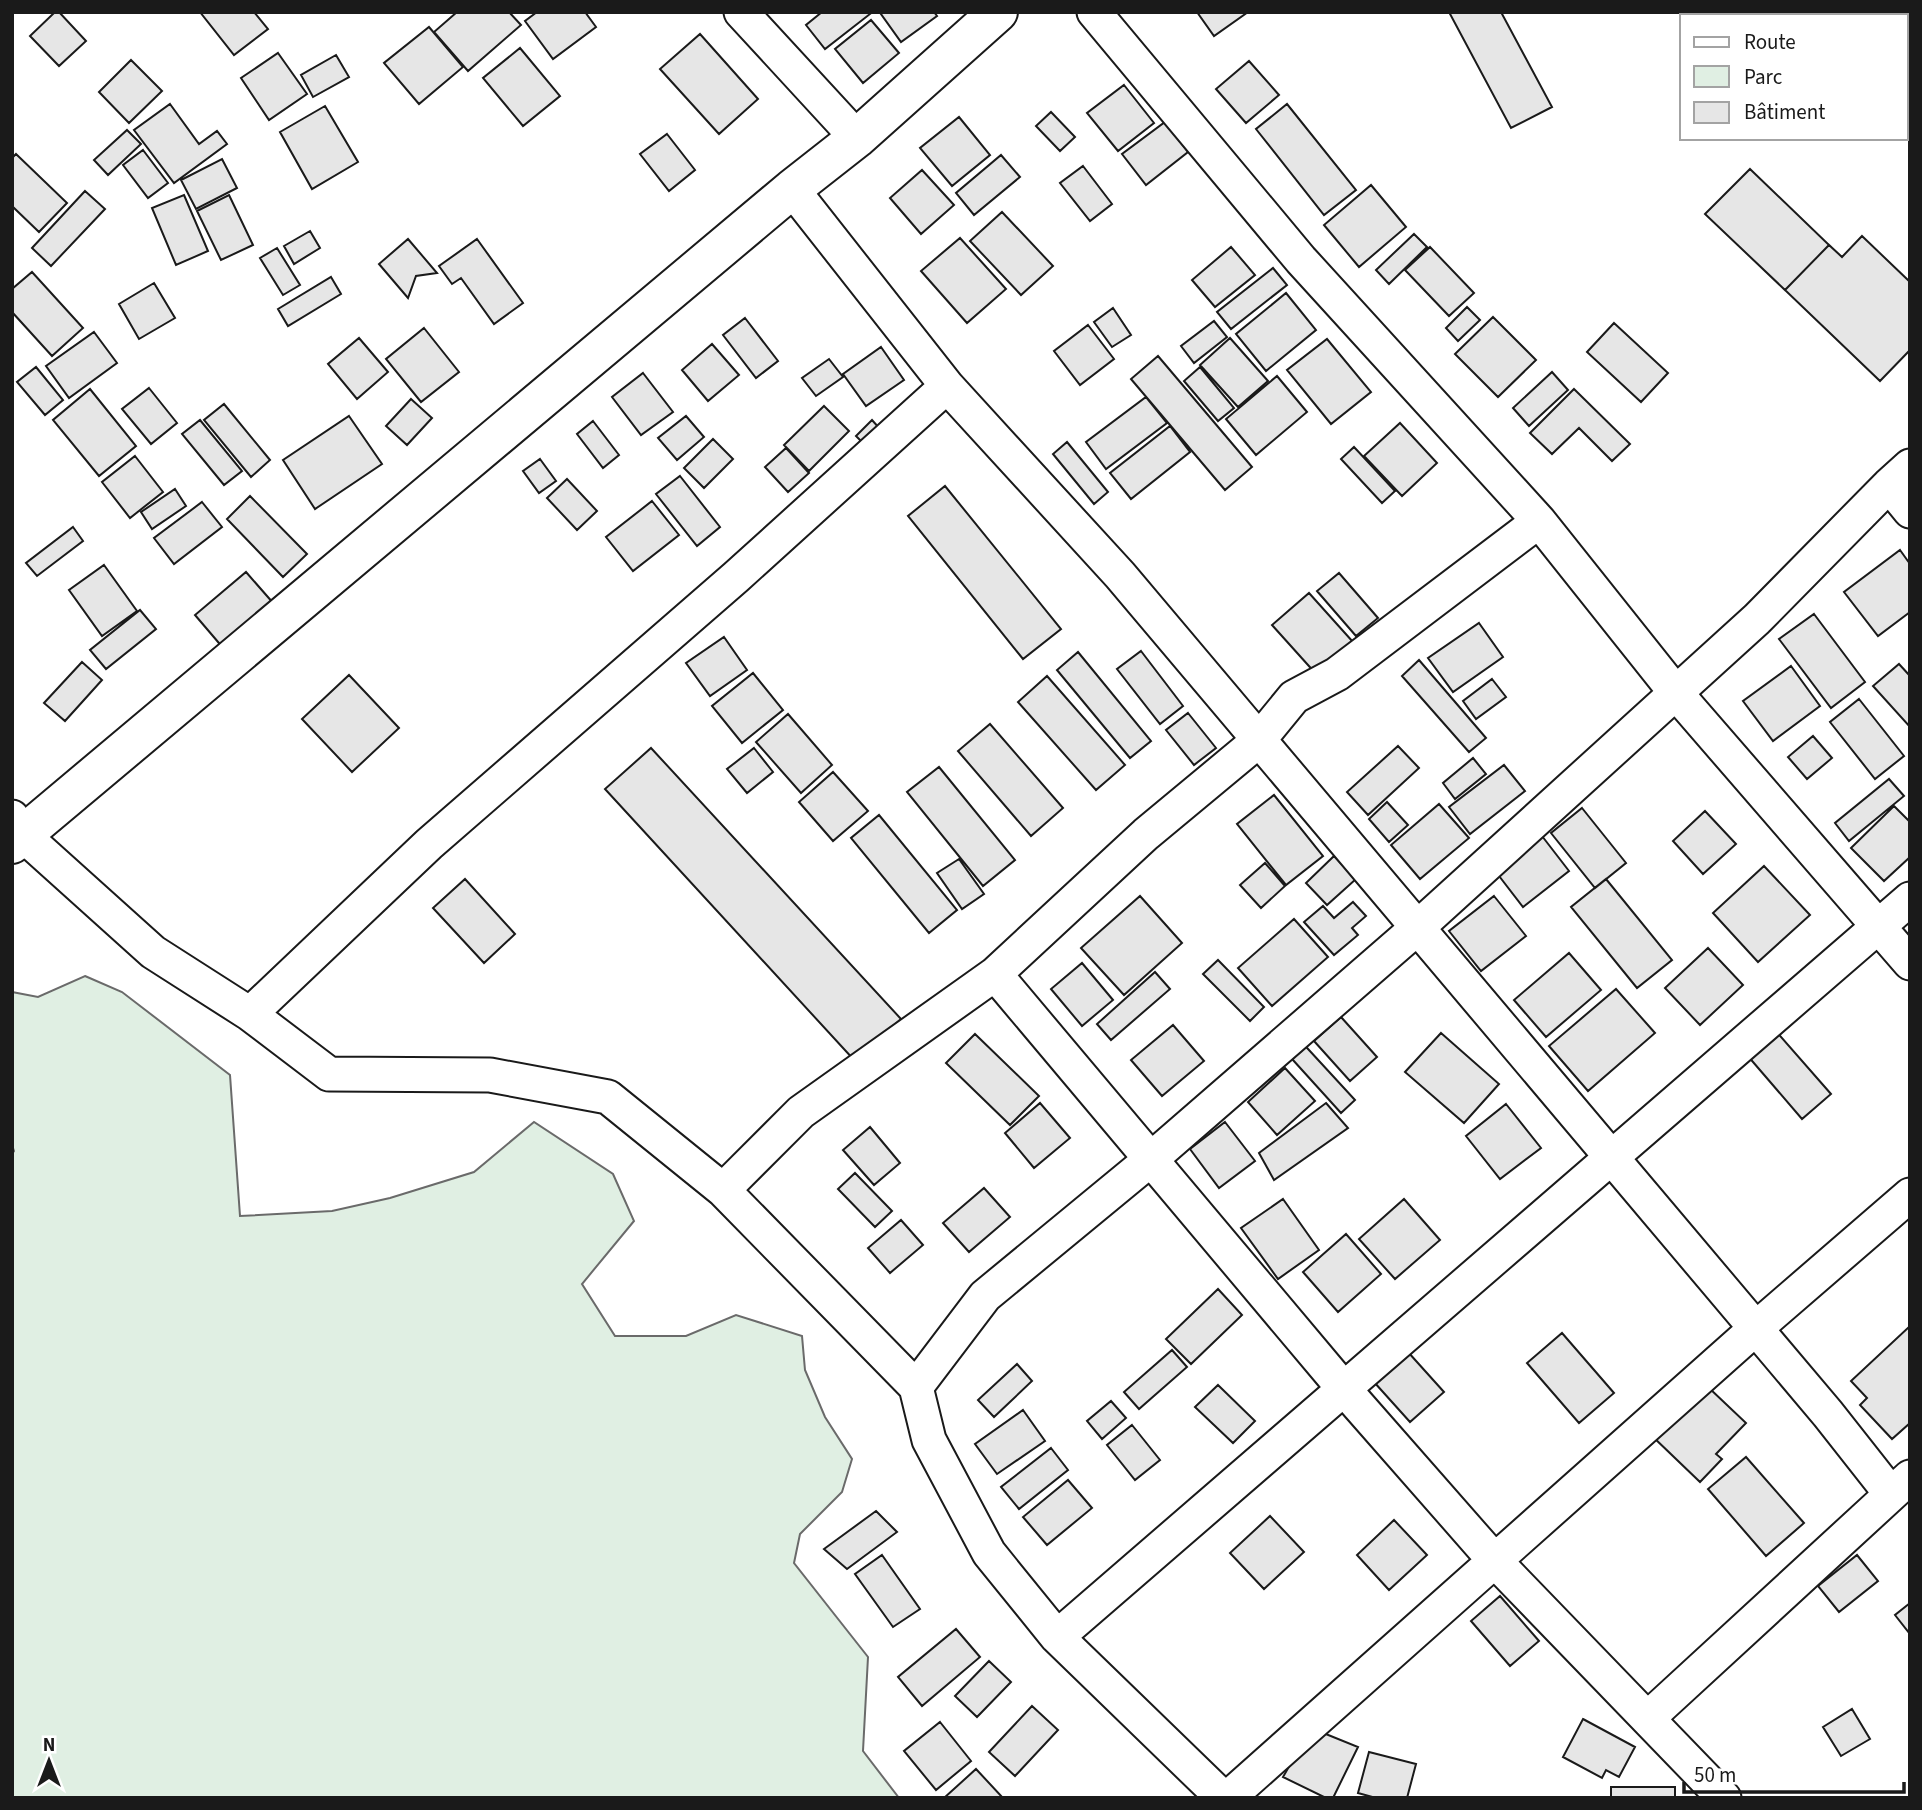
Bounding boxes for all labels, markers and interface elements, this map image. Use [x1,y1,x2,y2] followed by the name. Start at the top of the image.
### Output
[1680,14,1908,140] legend
[1744,27,1796,57] text: Route
[1744,62,1783,92] text: Parc
[1744,97,1825,127] text: Bâtiment
[14,1726,84,1796] north arrow
[43,1732,55,1759] text: N
[1684,1750,1904,1794] scale bar
[1694,1760,1736,1790] text: 50 m

